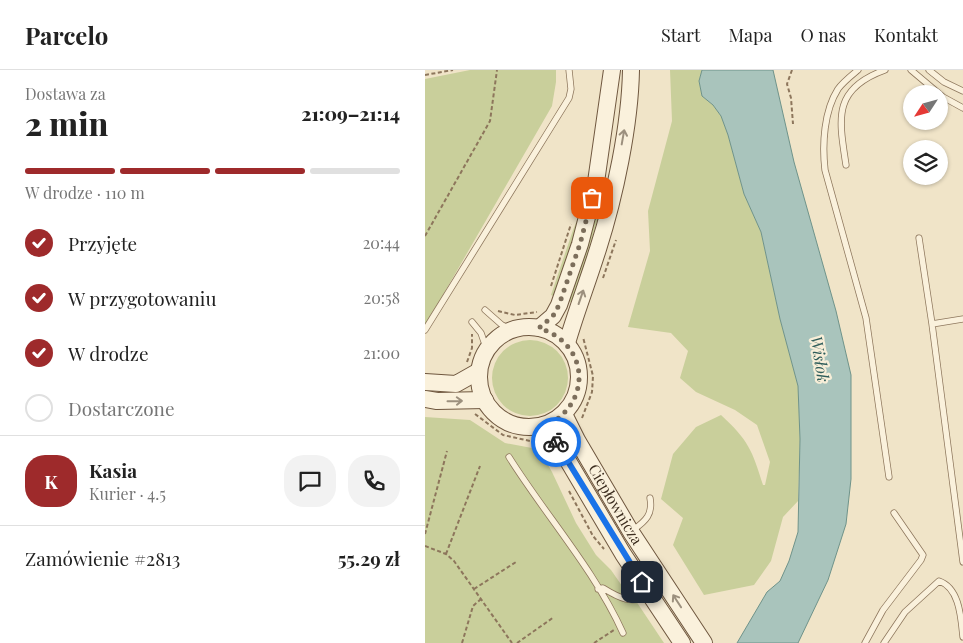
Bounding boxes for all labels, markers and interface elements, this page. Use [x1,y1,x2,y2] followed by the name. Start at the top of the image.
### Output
[25,19,108,51] text: Parcelo
[661,23,700,47] text: Start
[728,23,772,47] text: Mapa
[800,23,846,47] text: O nas
[874,23,938,47] text: Kontakt
[25,83,106,104] text: Dostawa za
[903,85,947,130] north arrow
[903,85,948,185] map controls
[301,100,400,126] text: 21:09–21:14
[25,101,108,144] text: 2 min
[619,130,628,146] one-way arrow
[903,140,948,185] button: layers
[571,177,613,219] pin
[25,182,145,203] text: W drodze · 110 m
[578,184,606,212] icon: bag
[25,229,53,257] icon: check
[68,230,137,256] text: Przyjęte
[363,232,400,253] text: 20:44
[25,284,53,312] icon: check
[68,285,216,311] text: W przygotowaniu
[364,287,400,308] text: 20:58
[577,289,586,305] one-way arrow
[806,334,834,383] water label: Wisłok
[25,339,53,367] icon: check
[68,340,149,366] text: W drodze
[363,342,400,363] text: 21:00
[68,395,175,421] text: Dostarczone
[446,396,463,406] one-way arrow
[531,417,581,467] courier
[542,428,570,456] icon: bike
[284,455,336,507] button: chat
[348,455,400,507] button: phone
[89,457,137,483] text: Kasia
[584,460,648,549] street label: Ciepłownicza
[44,468,58,494] text: K
[89,483,166,504] text: Kurier · 4.5
[25,545,180,571] text: Zamówienie #2813
[338,545,400,571] text: 55.29 zł
[621,561,663,603] pin
[628,568,656,596] icon: home
[672,594,682,608] one-way arrow

